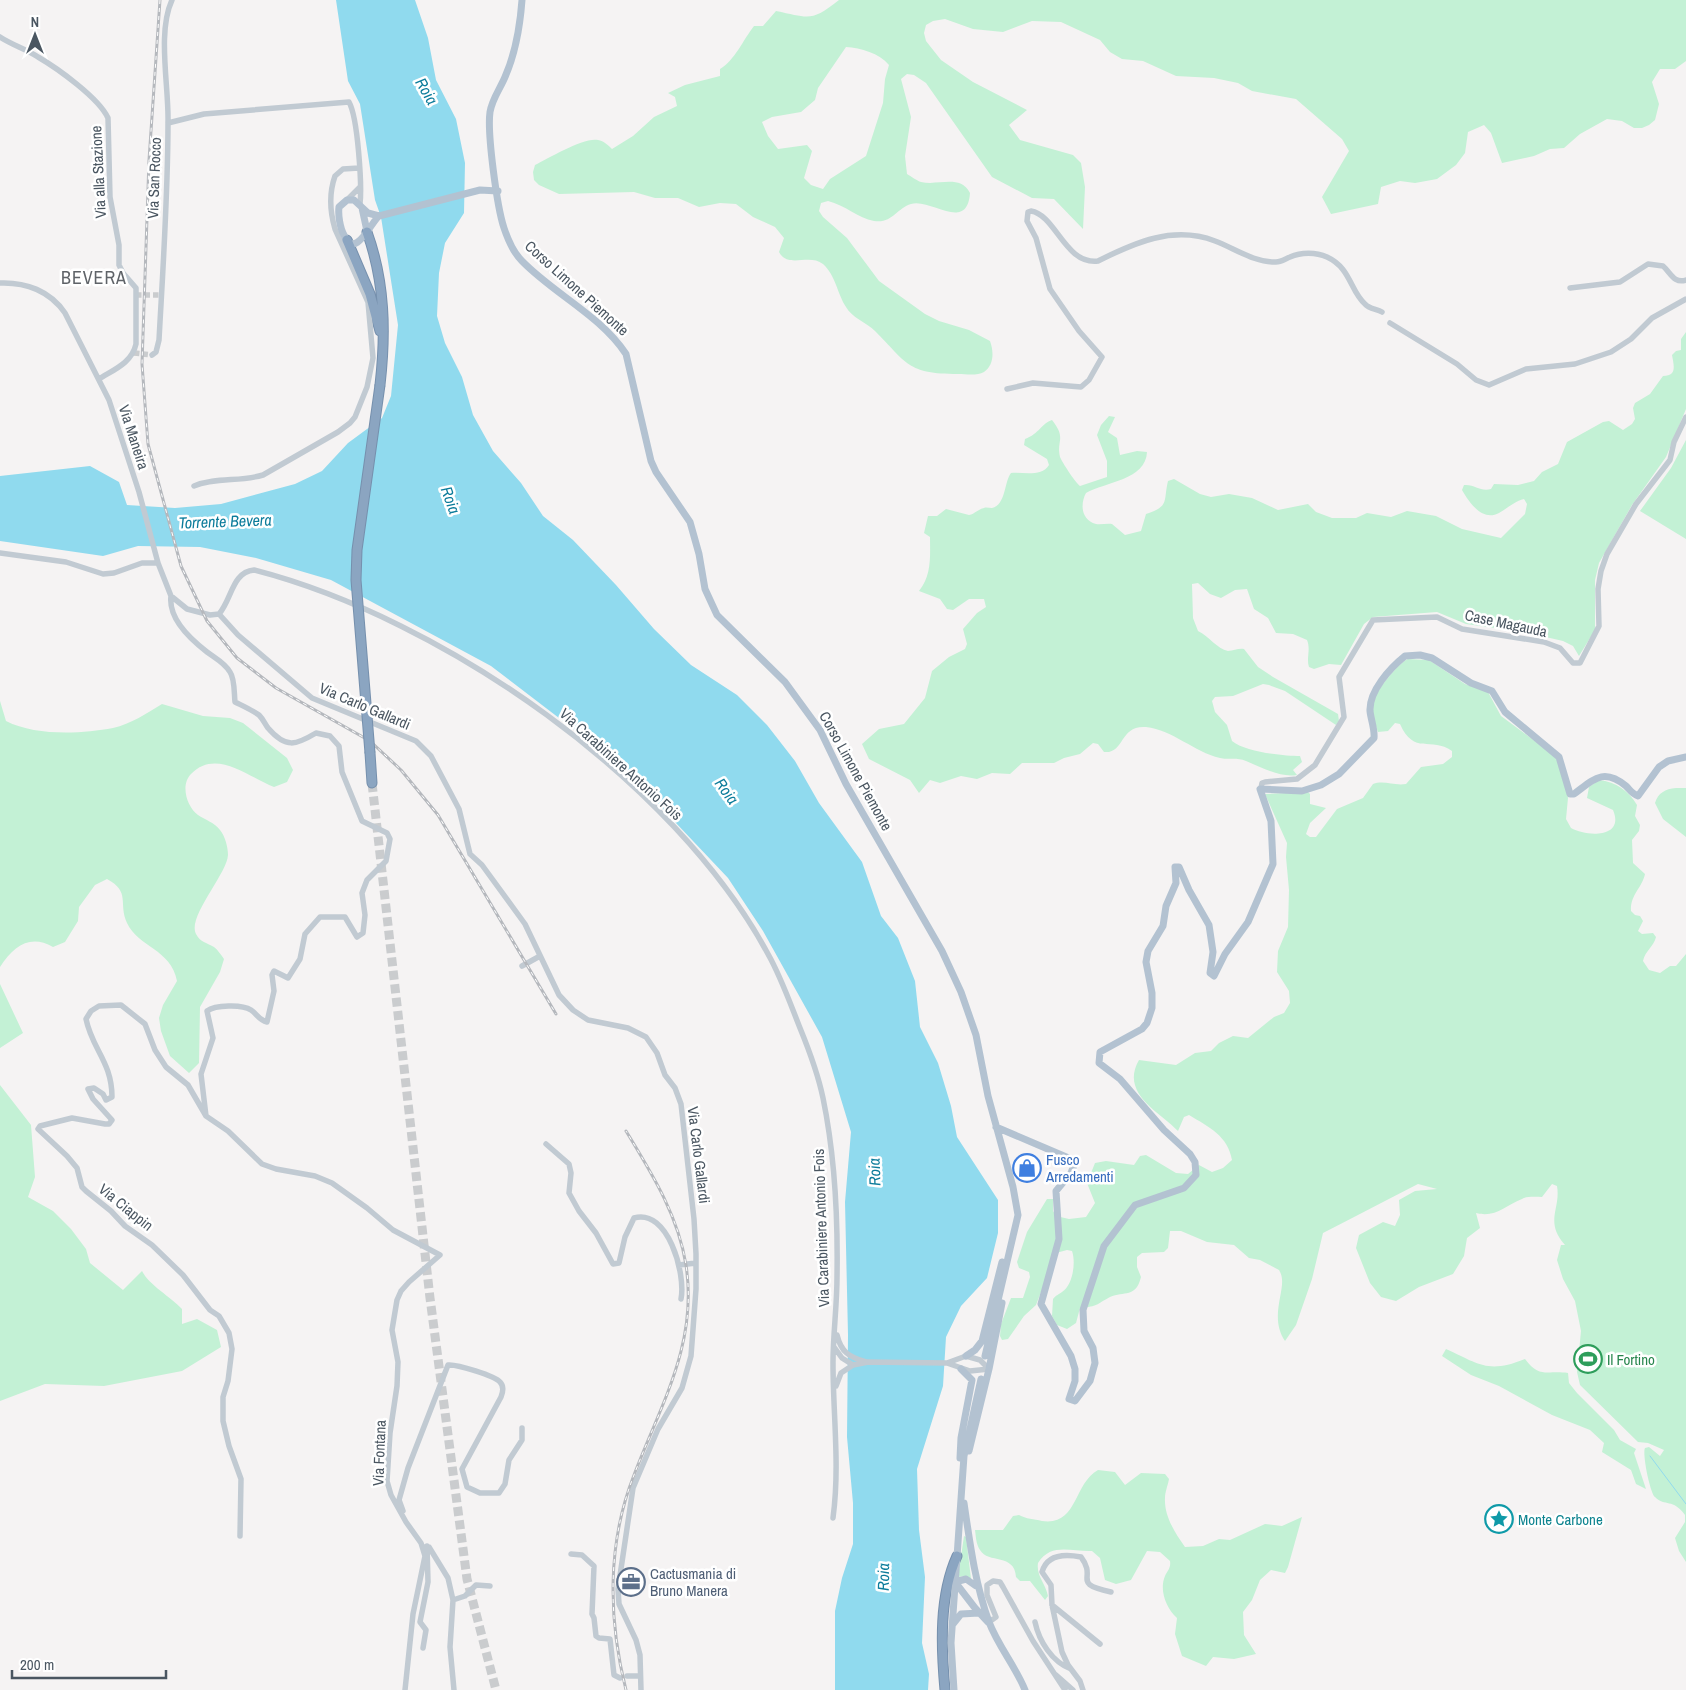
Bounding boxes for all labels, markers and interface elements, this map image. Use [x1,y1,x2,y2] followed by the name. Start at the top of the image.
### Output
[10,10,60,60] north arrow
[31,13,39,31] text: N
[411,73,443,109] water label: Roia
[85,125,111,219] street label: Via alla Stazione
[142,137,166,219] street label: Via San Rocco
[520,236,634,341] street label: Corso Limone Piemonte
[61,265,127,290] district label: BEVERA
[114,402,154,472] street label: Via Maneira
[436,483,466,517] water label: Roia
[178,508,272,534] water label: Torrente Bevera
[1463,604,1549,642] street label: Case Magauda
[316,677,414,735] street label: Via Carlo Gallardi
[555,703,687,825] street label: Via Carabiniere Antonio Fois
[814,708,898,835] street label: Corso Limone Piemonte
[710,773,744,809] water label: Roia
[683,1105,715,1205] street label: Via Carlo Gallardi
[808,1148,834,1308] street label: Via Carabiniere Antonio Fois
[1045,1149,1114,1187] place label: Fusco Arredamenti
[1012,1153,1042,1183] shop icon: Fusco Arredamenti
[863,1158,885,1186] water label: Roia
[94,1178,158,1236] street label: Via Ciappin
[1573,1344,1603,1374] sports icon: Il Fortino
[1607,1349,1655,1370] place label: Il Fortino
[367,1419,391,1486] street label: Via Fontana
[1484,1504,1514,1534] place icon: Monte Carbone
[1518,1509,1603,1530] place label: Monte Carbone
[650,1563,736,1601] place label: Cactusmania di Bruno Manera
[872,1563,894,1591] water label: Roia
[616,1567,646,1597] office icon: Cactusmania di Bruno Manera
[12,1648,166,1680] scale bar
[20,1654,54,1675] text: 200 m

